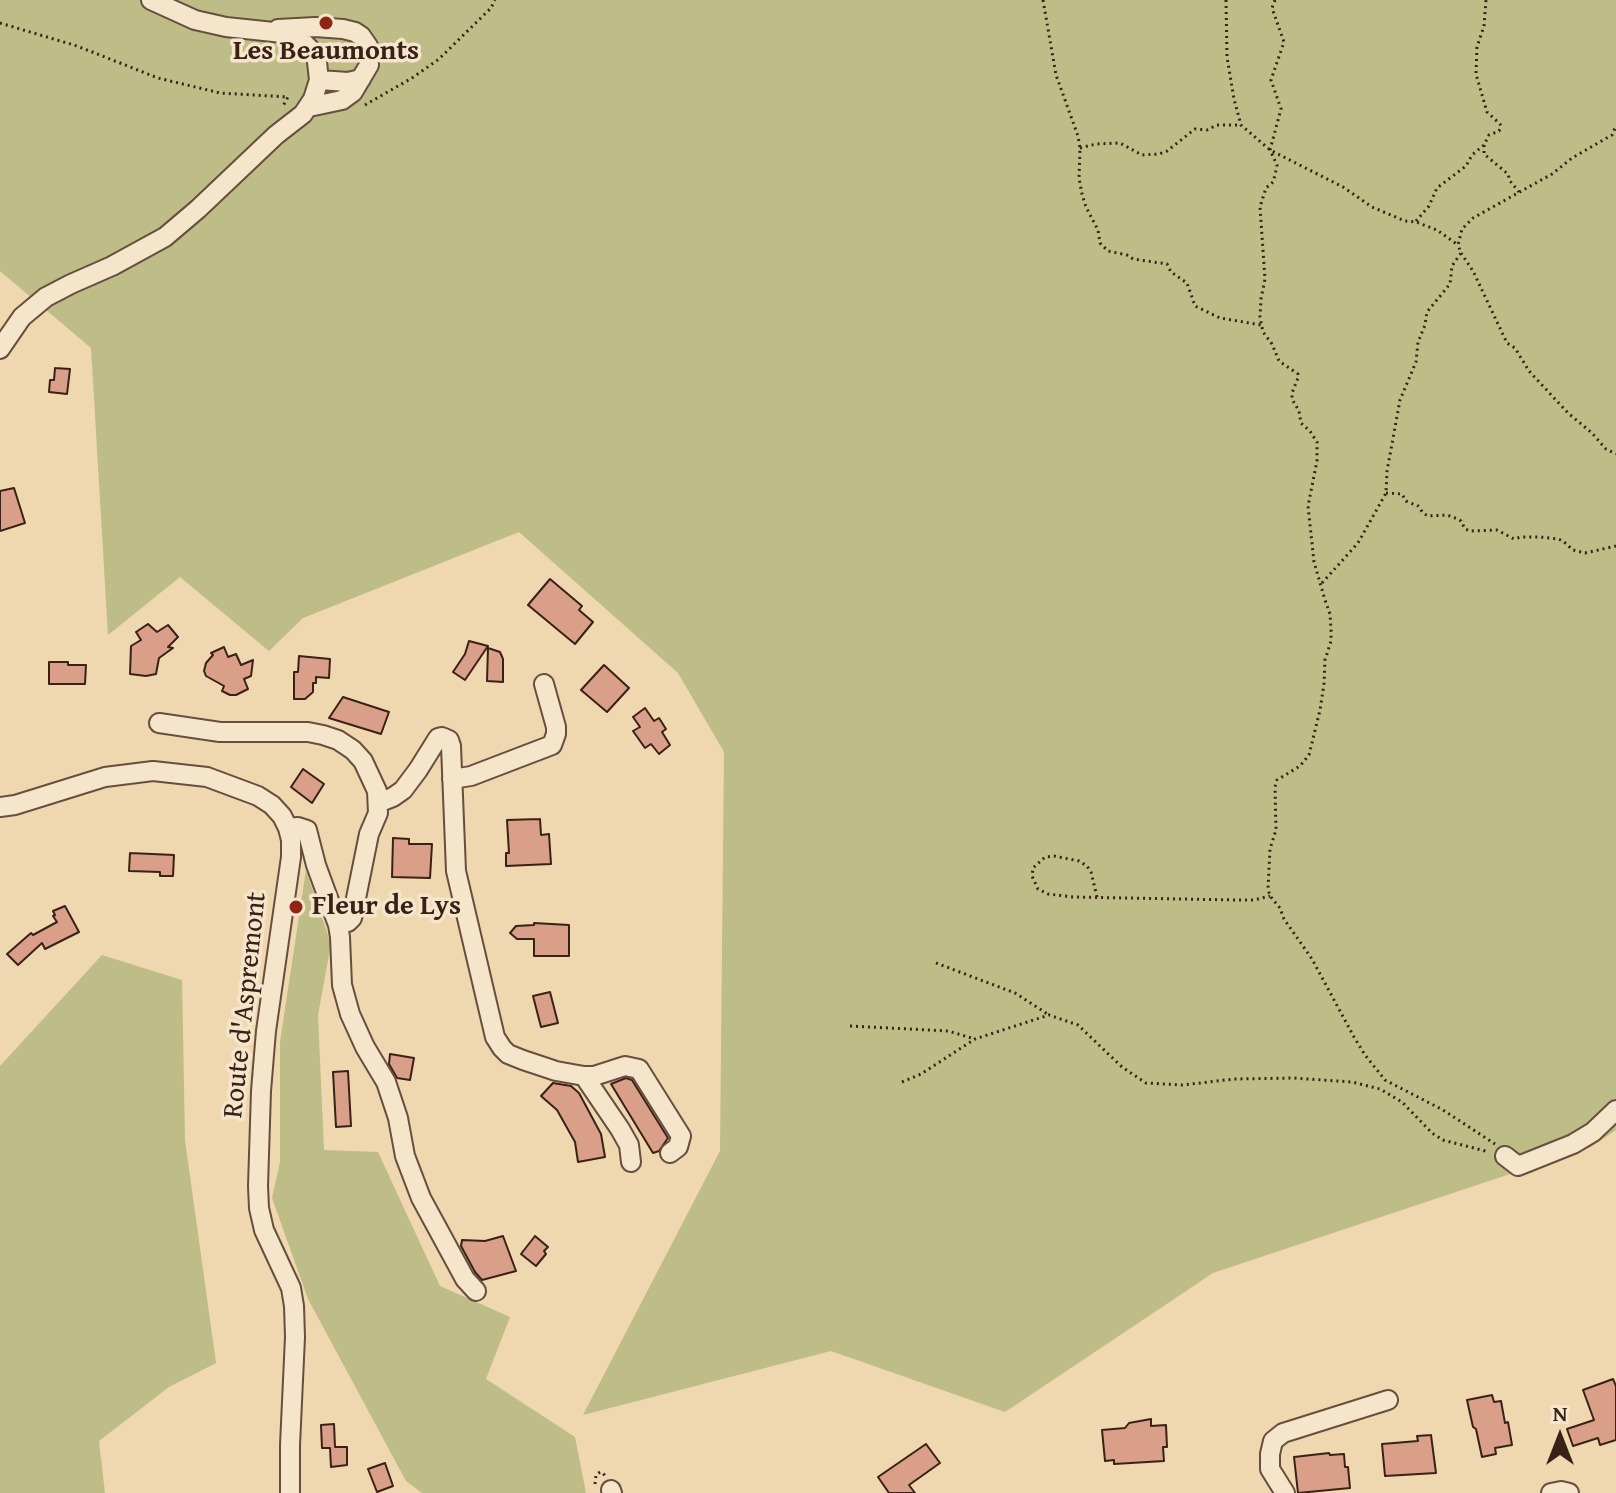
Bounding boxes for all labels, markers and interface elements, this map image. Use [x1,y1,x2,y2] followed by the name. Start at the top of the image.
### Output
[317,14,335,32] marker: Les Beaumonts
[233,35,419,69] place label: Les Beaumonts
[217,890,275,1120] street label: Route d'Aspremont
[312,890,461,924] place label: Fleur de Lys
[287,898,305,916] marker: Fleur de Lys
[1520,1397,1600,1477] north arrow
[1553,1397,1567,1429] text: N

